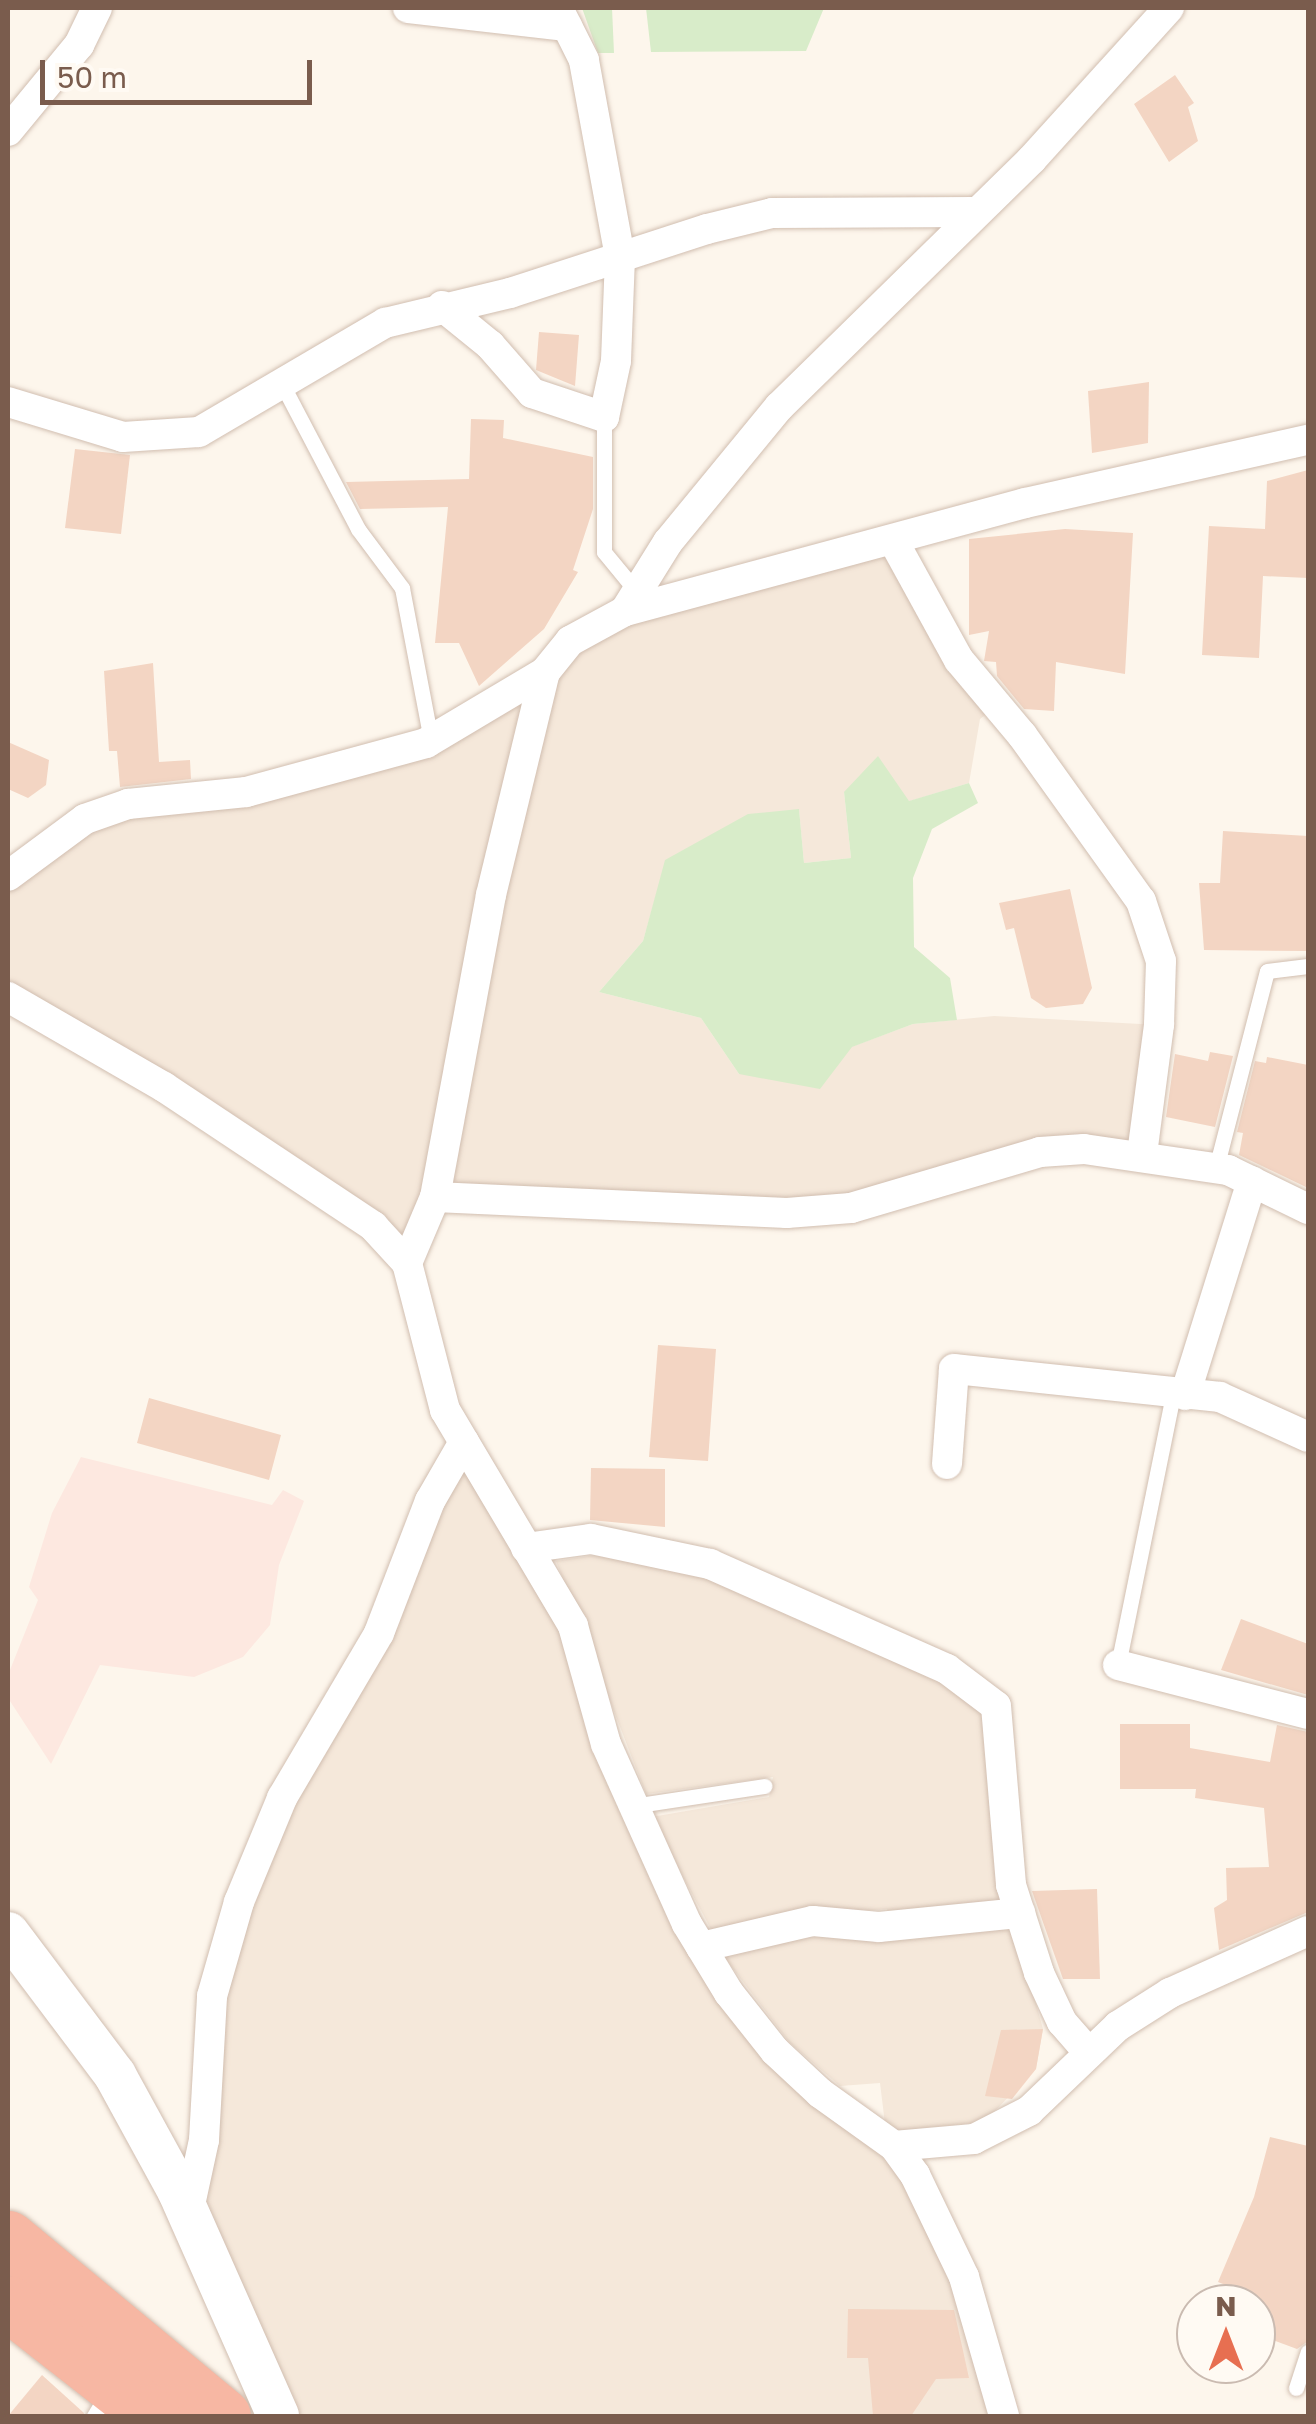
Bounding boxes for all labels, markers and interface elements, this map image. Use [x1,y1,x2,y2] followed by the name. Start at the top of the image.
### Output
[45,40,318,102] scale bar
[57,59,127,95] text: 50 m
[1176,2284,1276,2384] north arrow
[1215,2289,1237,2322] text: N

